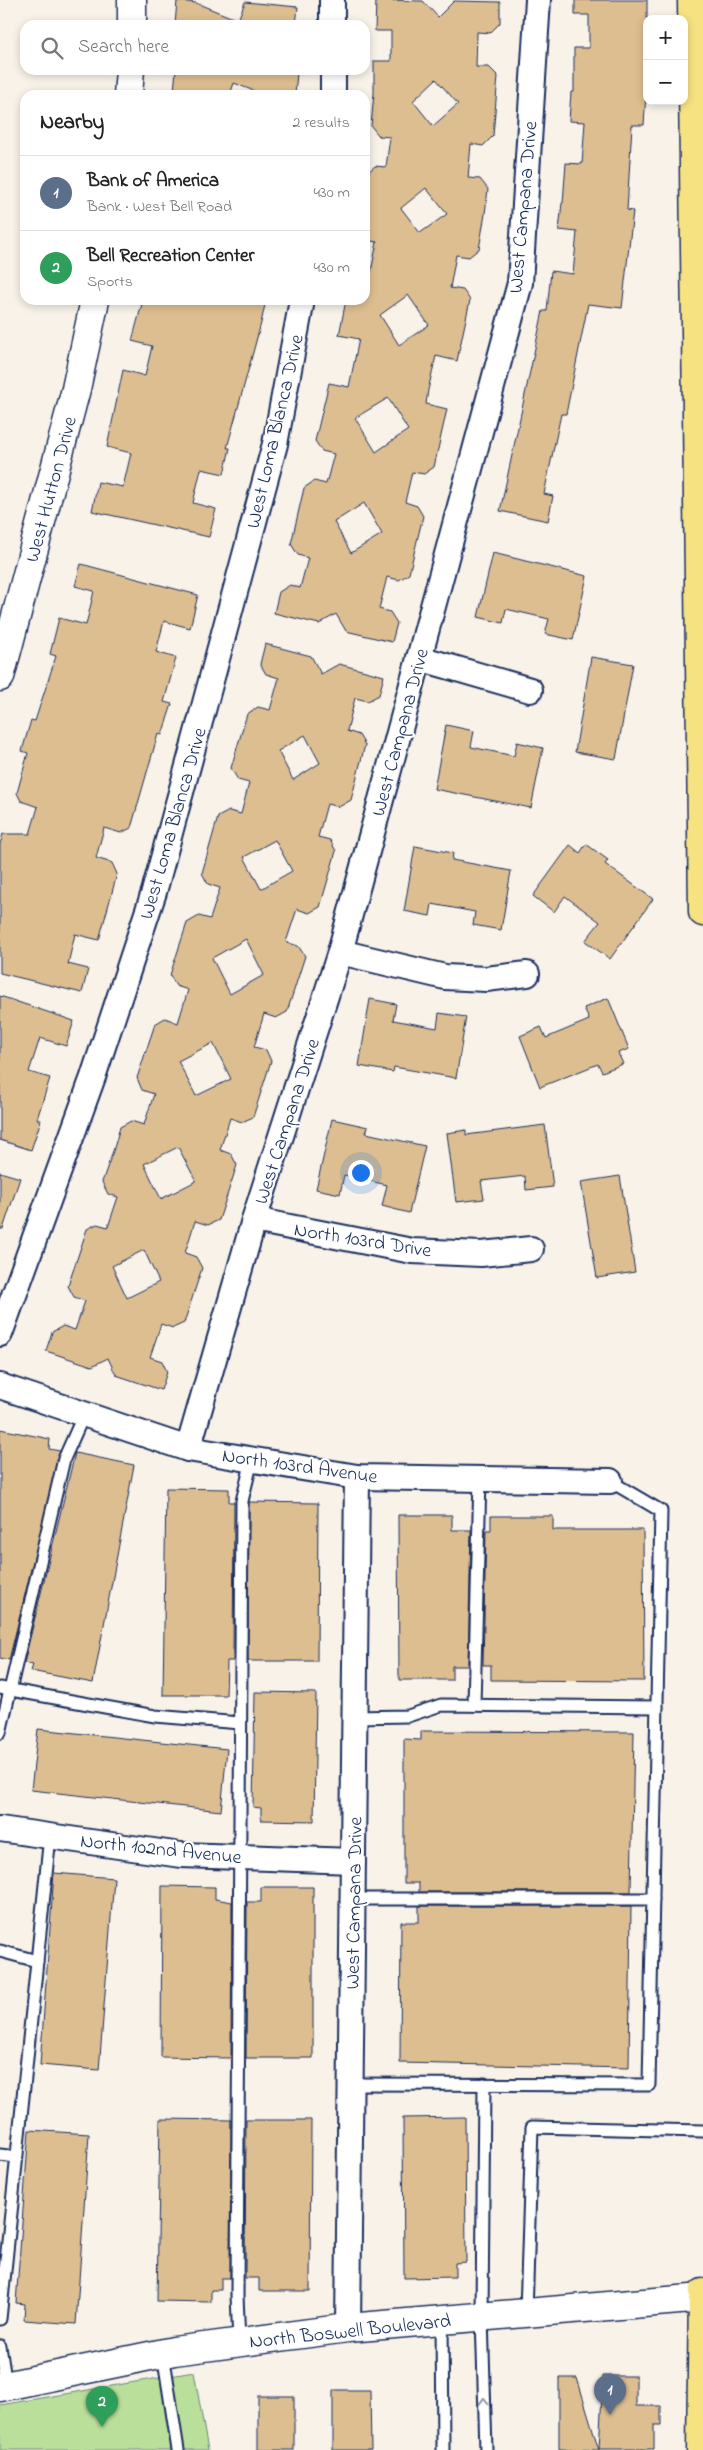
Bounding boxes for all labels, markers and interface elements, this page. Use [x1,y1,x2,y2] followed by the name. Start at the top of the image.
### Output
[643,15,688,105] map controls
[643,15,688,60] button: +
[20,20,370,75] search box
[38,34,66,62] icon: search
[78,34,169,61] text: Search here
[643,60,688,105] button: −
[40,108,104,138] text: Nearby
[292,111,350,135] text: 2 results
[503,120,546,295] street label: West Campana Drive
[87,168,219,195] text: Bank of America
[53,181,59,205] text: 1
[313,181,350,205] text: 430 m
[87,195,232,219] text: Bank · West Bell Road
[87,243,254,270] text: Bell Recreation Center
[52,256,60,280] text: 2
[313,256,350,280] text: 430 m
[87,270,133,294] text: Sports
[240,332,313,531] street label: West Loma Blanca Drive
[19,414,86,566] street label: West Hutton Drive
[365,645,438,820] street label: West Campana Drive
[133,724,216,923] street label: West Loma Blanca Drive
[248,1035,329,1208] street label: West Campana Drive
[348,1160,374,1186] your location
[292,1216,433,1267] street label: North 103rd Drive
[220,1442,379,1493] street label: North 103rd Avenue
[339,1816,372,1990] street label: West Campana Drive
[79,1828,243,1873] street label: North 102nd Avenue
[248,2307,453,2358] street label: North Boswell Boulevard
[594,2374,626,2415] pin: 1
[86,2386,118,2427] pin: 2
[479,2397,490,2405] one-way arrow

